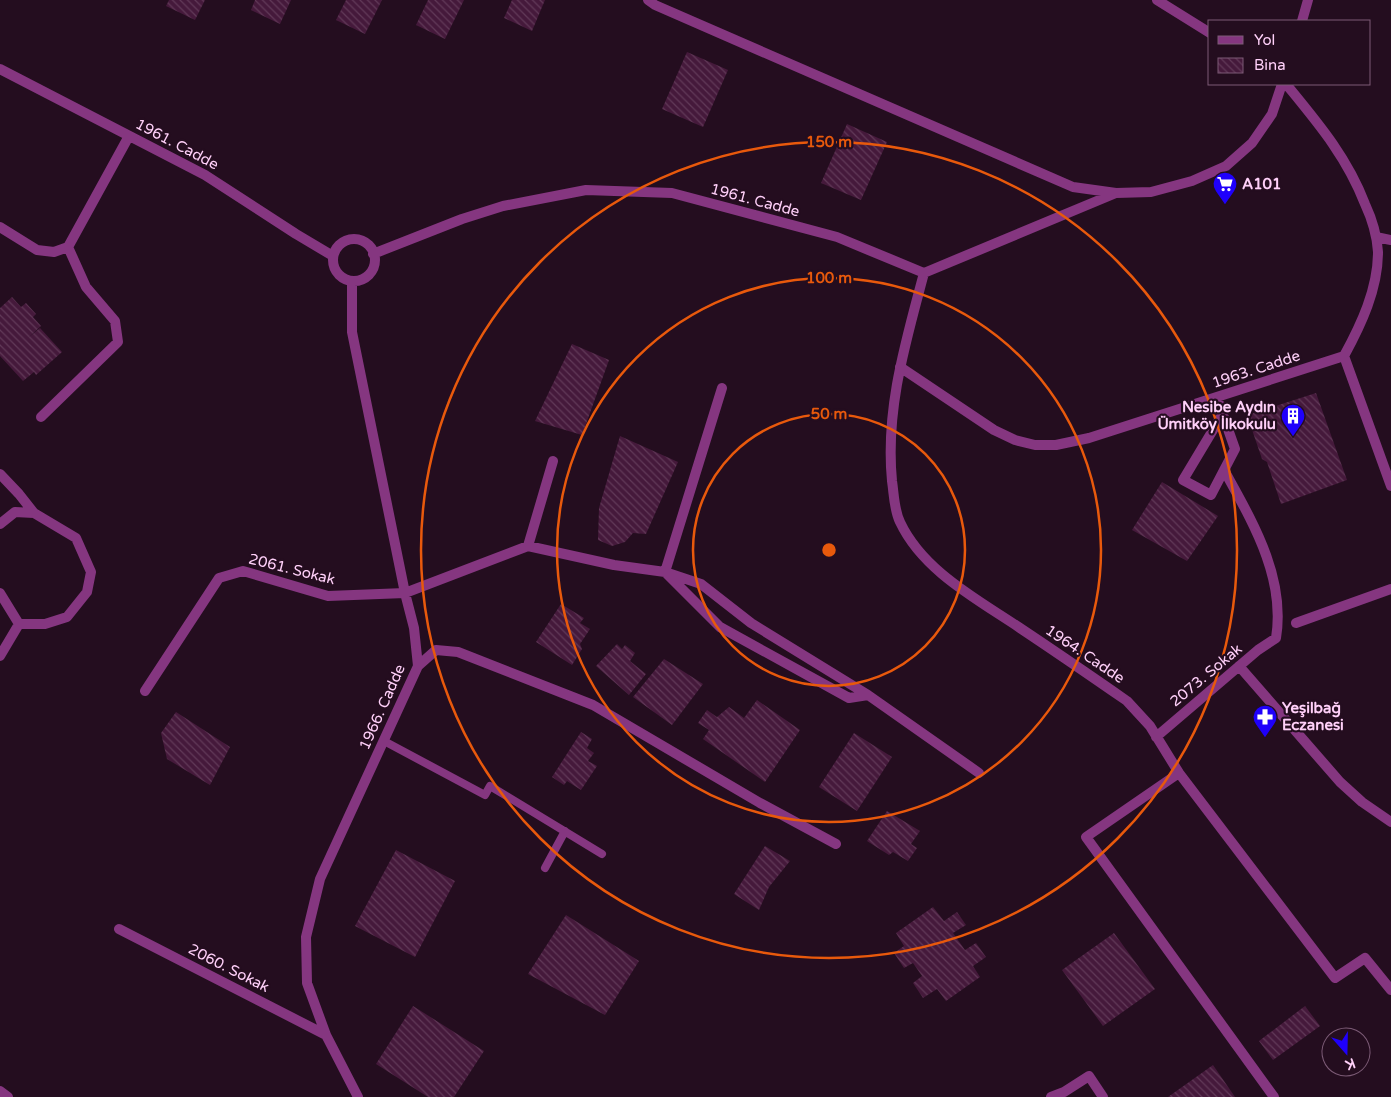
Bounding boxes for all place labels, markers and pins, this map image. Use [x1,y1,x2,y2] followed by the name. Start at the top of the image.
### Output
[1212,171,1238,205] supermarket icon: A101
[1242,175,1281,193] place label: A101
[1157,398,1276,434] place label: Nesibe Aydın Ümitköy İlkokulu
[1280,403,1306,437] building icon: Nesibe Aydın Ümitköy İlkokulu
[820,541,838,559] centre of rings
[1282,699,1344,734] place label: Yeşilbağ Eczanesi
[1252,704,1278,738] pharmacy icon: Yeşilbağ Eczanesi

